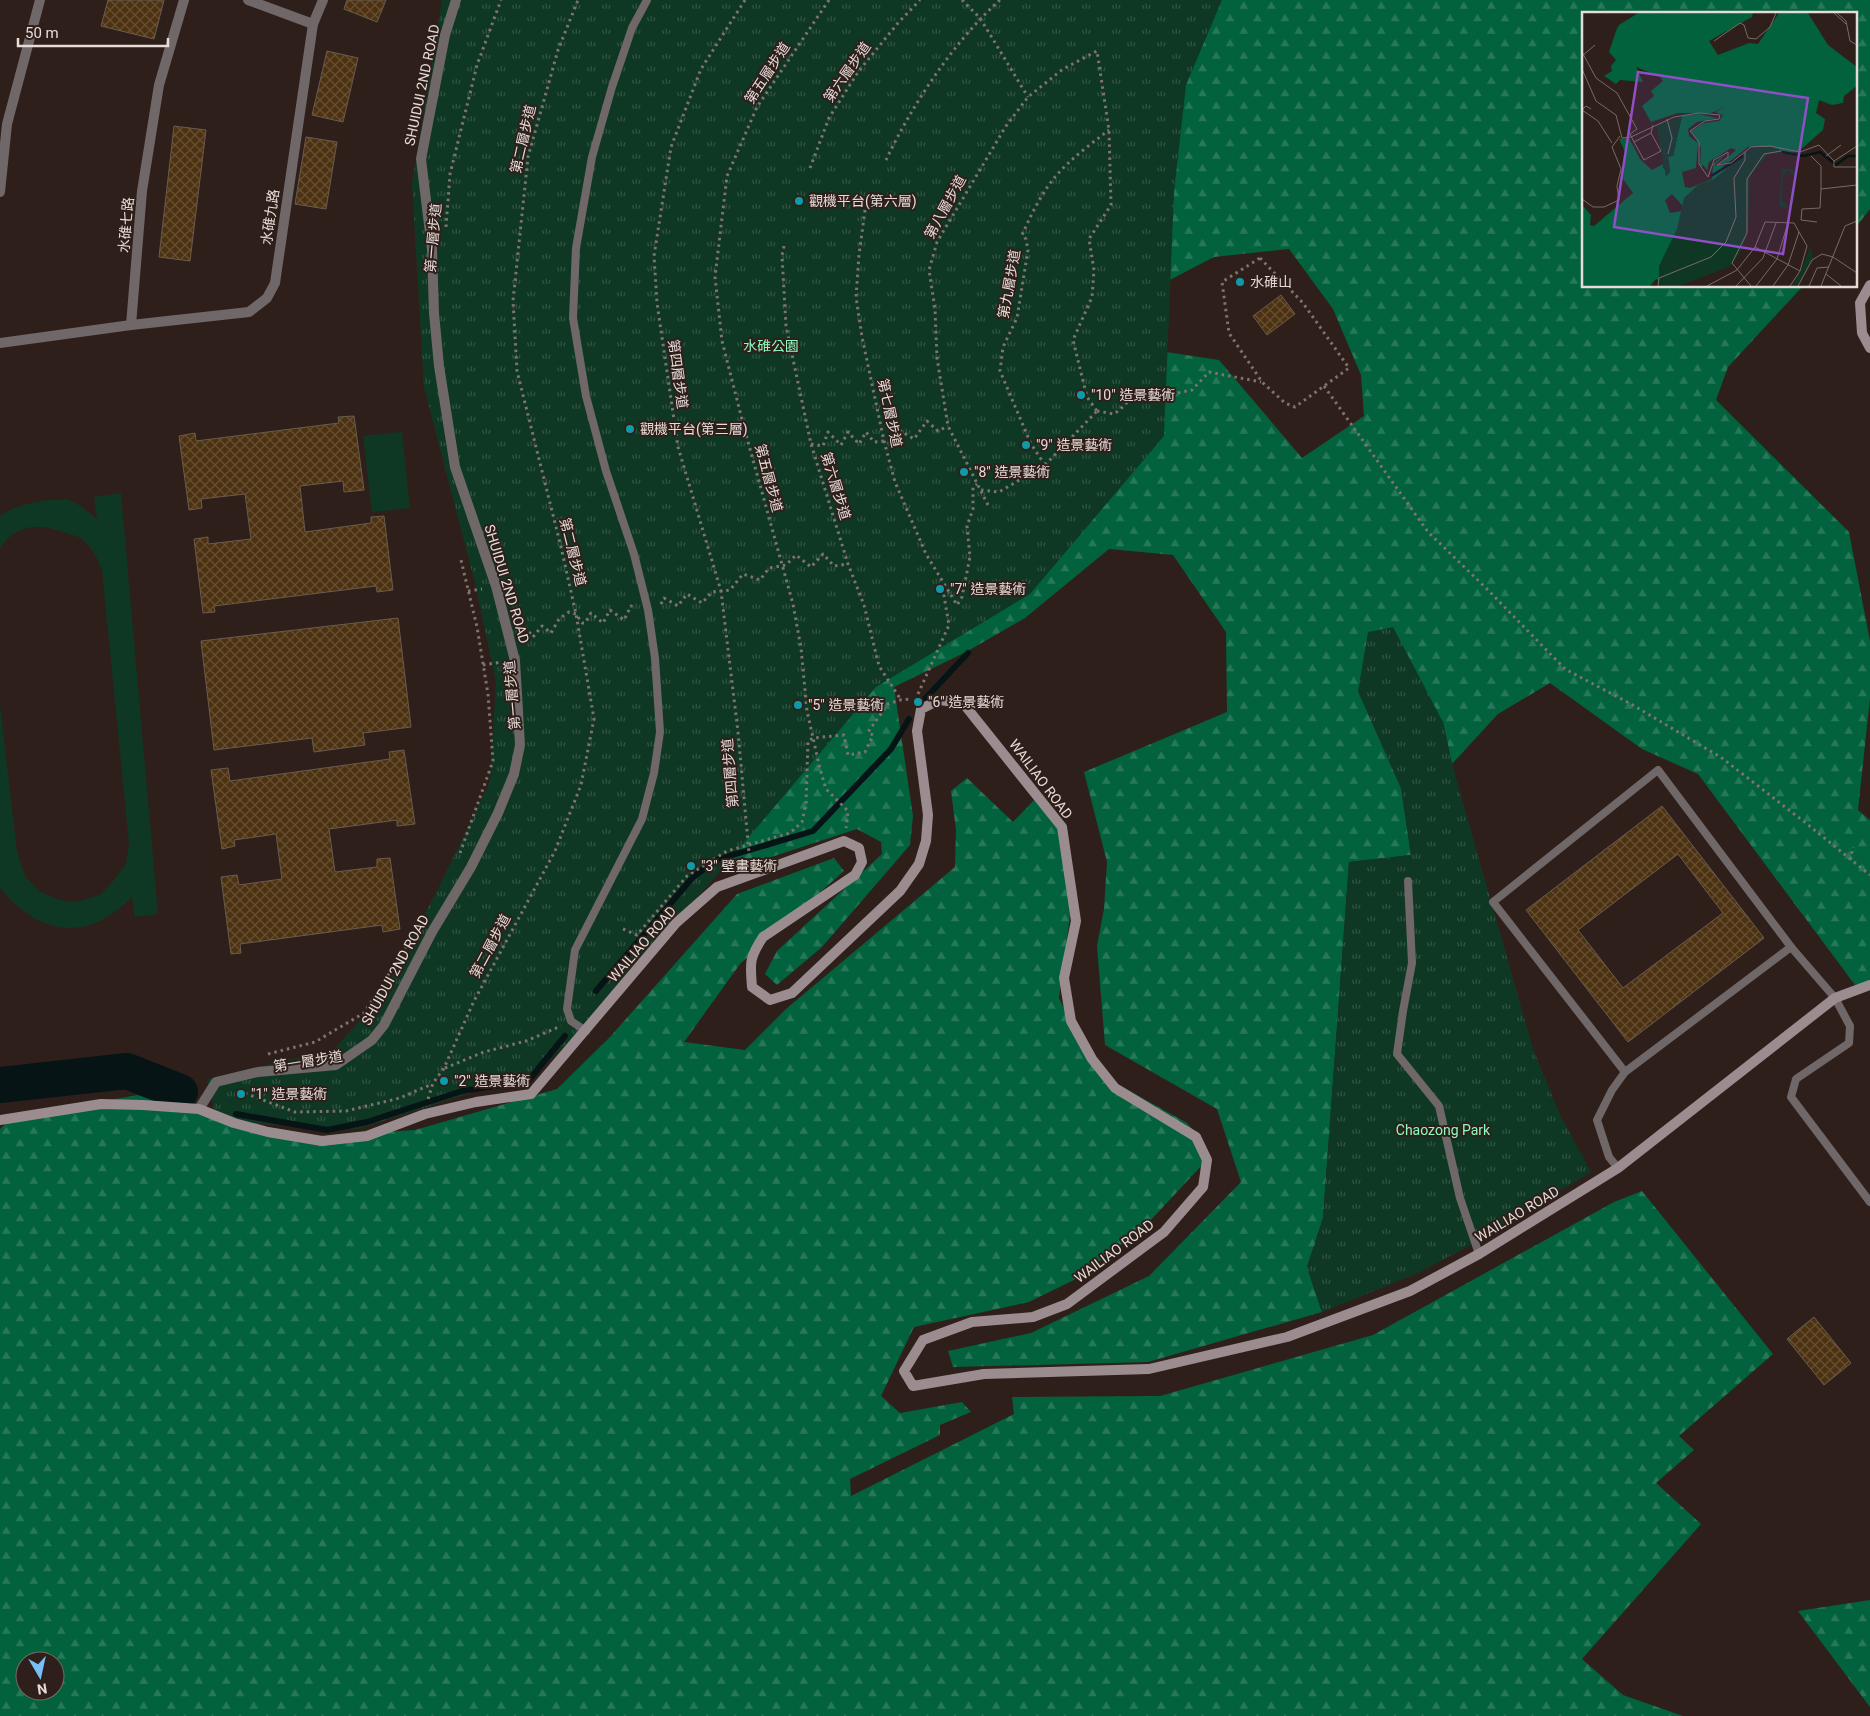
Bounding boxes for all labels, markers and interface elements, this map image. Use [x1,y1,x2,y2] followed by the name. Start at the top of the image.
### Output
[1582,12,1858,288] inset map
[18,15,168,47] scale bar
[401,23,443,147] street label: SHUIDUI 2ND ROAD
[25,24,59,42] text: 50 m
[741,39,793,107] street label: 第五層步道
[820,39,874,105] street label: 第六層步道
[507,103,539,175] street label: 第二層步道
[921,173,969,241] street label: 第八層步道
[258,188,282,246] street label: 水碓九路
[809,193,917,210] place label: 觀機平台(第六層)
[793,195,805,207] marker: 觀機平台(第六層)
[116,196,136,254] street label: 水碓七路
[422,202,444,274] street label: 第一層步道
[995,248,1023,320] street label: 第九層步道
[1250,274,1292,290] place label: 水碓山
[1234,276,1246,288] marker: 水碓山
[665,338,691,410] street label: 第四層步道
[743,338,799,354] park label: 水碓公園
[875,377,905,449] street label: 第七層步道
[1091,387,1175,403] place label: "10" 造景藝術
[1075,389,1087,401] marker: "10" 造景藝術
[640,421,748,438] place label: 觀機平台(第三層)
[624,423,636,435] marker: 觀機平台(第三層)
[1036,437,1112,453] place label: "9" 造景藝術
[1020,439,1032,451] marker: "9" 造景藝術
[752,442,786,514] street label: 第五層步道
[818,450,854,522] street label: 第六層步道
[974,464,1050,480] place label: "8" 造景藝術
[958,466,970,478] marker: "8" 造景藝術
[557,516,589,588] street label: 第二層步道
[481,523,533,645] street label: SHUIDUI 2ND ROAD
[950,581,1026,597] place label: "7" 造景藝術
[934,583,946,595] marker: "7" 造景藝術
[501,659,523,731] street label: 第一層步道
[928,694,1004,710] place label: "6" 造景藝術
[912,696,924,708] marker: "6" 造景藝術
[808,697,884,713] place label: "5" 造景藝術
[792,699,804,711] marker: "5" 造景藝術
[1006,736,1076,822] street label: WAILIAO ROAD
[719,737,741,809] street label: 第四層步道
[701,858,777,874] place label: "3" 壁畫藝術
[685,860,697,872] marker: "3" 壁畫藝術
[605,903,679,985] street label: WAILIAO ROAD
[467,911,513,981] street label: 第二層步道
[358,912,432,1028] street label: SHUIDUI 2ND ROAD
[272,1048,344,1074] street label: 第一層步道
[454,1073,530,1089] place label: "2" 造景藝術
[438,1075,450,1087] marker: "2" 造景藝術
[251,1086,327,1102] place label: "1" 造景藝術
[235,1088,247,1100] marker: "1" 造景藝術
[1396,1122,1491,1138] park label: Chaozong Park
[1472,1183,1562,1245] street label: WAILIAO ROAD
[1071,1216,1157,1286] street label: WAILIAO ROAD
[15,1651,65,1701] north arrow
[36,1680,48,1698] text: N

